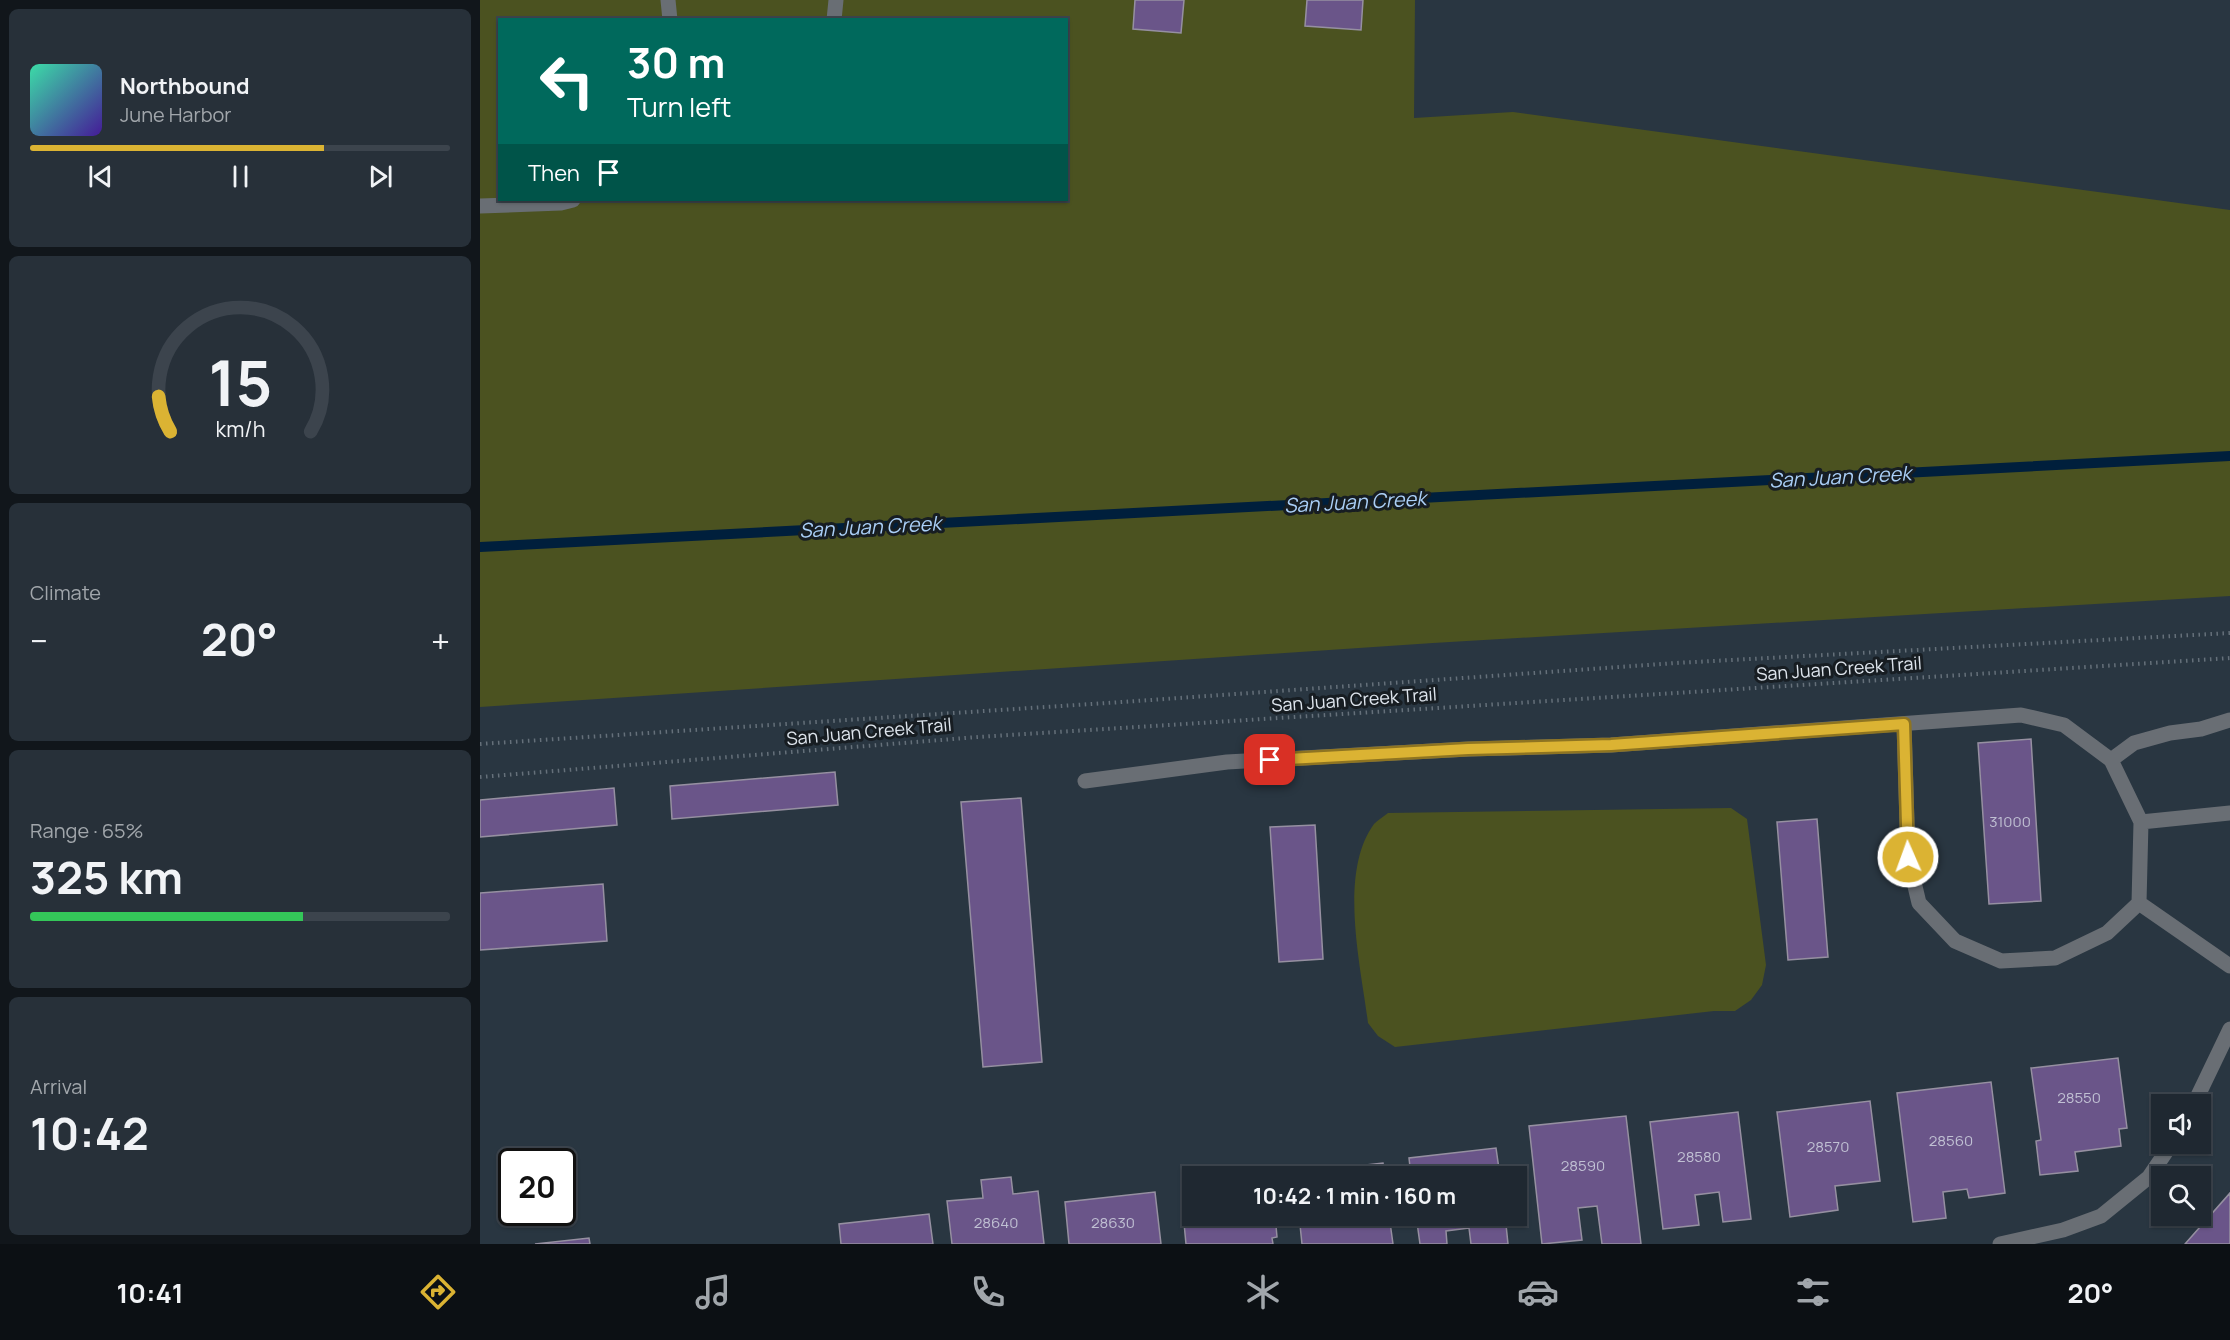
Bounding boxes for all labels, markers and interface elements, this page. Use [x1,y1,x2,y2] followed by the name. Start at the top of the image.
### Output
[627,33,725,91] text: 30 m
[528,42,606,120] icon: left
[120,71,250,101] text: Northbound
[627,88,731,125] text: Turn left
[120,101,232,128] text: June Harbor
[592,156,625,189] icon: arrive
[528,158,580,188] text: Then
[84,160,117,193] icon: previous
[224,160,257,193] icon: pause
[364,160,397,193] icon: next
[208,339,272,425] text: 15
[215,414,265,443] text: km/h
[1768,459,1915,494] water label: San Juan Creek
[1283,484,1430,519] water label: San Juan Creek
[798,509,945,544] water label: San Juan Creek
[30,579,101,606] text: Climate
[201,608,278,670] text: 20°
[30,618,48,663] text: −
[431,618,450,663] text: +
[1755,650,1922,686] street label: San Juan Creek Trail
[1270,681,1437,717] street label: San Juan Creek Trail
[785,712,953,750] street label: San Juan Creek Trail
[1244,734,1295,785] pin
[1253,743,1286,776] icon: arrive
[1989,811,2031,832] house number: 31000
[30,817,144,844] text: Range · 65%
[1876,825,1940,889] position arrow
[30,846,183,908] text: 325 km
[30,1073,87,1100] text: Arrival
[2057,1087,2101,1108] house number: 28550
[2151,1094,2211,1226] map controls
[2151,1094,2211,1154] button: sound
[30,1102,149,1164] text: 10:42
[1929,1130,1973,1151] house number: 28560
[1807,1136,1849,1157] house number: 28570
[1677,1146,1721,1167] house number: 28580
[498,1148,576,1226] speed limit sign: 20
[1561,1155,1605,1176] house number: 28590
[2151,1166,2211,1226] button: search
[1253,1181,1456,1211] text: 10:42 · 1 min · 160 m
[974,1212,1018,1233] house number: 28640
[1091,1212,1135,1233] house number: 28630
[417,1271,459,1313] icon: directions
[692,1271,734,1313] icon: music
[967,1271,1009,1313] icon: phone
[1242,1271,1284,1313] icon: climate
[1517,1271,1559,1313] icon: car
[1792,1271,1834,1313] icon: filters
[117,1274,184,1311] text: 10:41
[2067,1274,2113,1311] text: 20°

